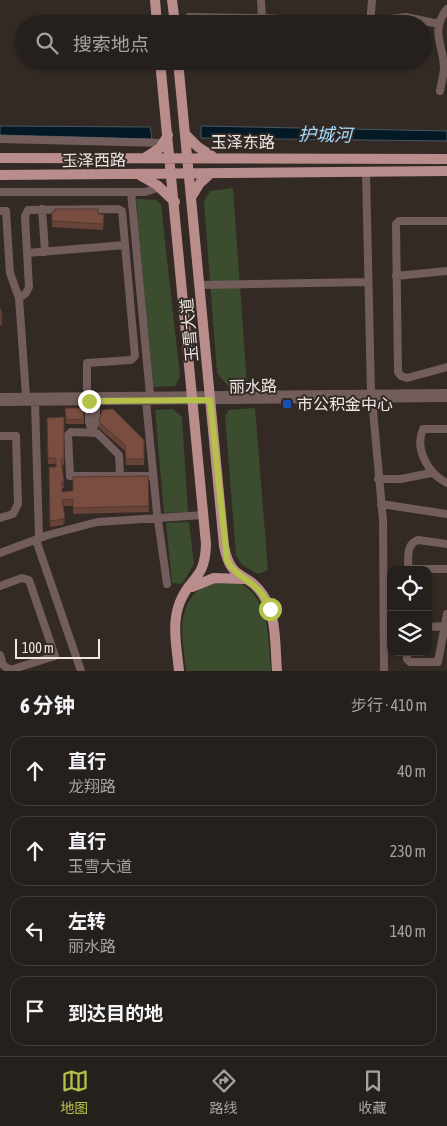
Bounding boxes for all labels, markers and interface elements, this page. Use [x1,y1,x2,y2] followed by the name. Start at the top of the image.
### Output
[15,15,432,70] search box
[33,29,61,57] icon: search
[73,33,149,55] text: 搜索地点
[298,124,355,146] water label: 护城河
[211,133,275,151] street label: 玉泽东路
[62,150,126,170] street label: 玉泽西路
[177,297,201,363] street label: 玉雪大道
[229,377,277,395] street label: 丽水路
[78,390,101,413] route end
[297,395,393,413] place label: 市公积金中心
[281,398,293,410] marker: 市公积金中心
[387,566,432,656] map controls
[387,566,432,611] button: locate
[259,598,282,621] route start
[387,611,432,656] button: layers
[15,636,100,659] scale bar
[22,640,54,656] text: 100 m
[20,693,75,717] text: 6 分钟
[351,696,427,714] text: 步行 · 410 m
[68,750,106,772] text: 直行
[21,757,49,785] icon: ahead
[397,762,426,780] text: 40 m
[68,777,116,795] text: 龙翔路
[68,830,106,852] text: 直行
[21,837,49,865] icon: ahead
[390,842,426,860] text: 230 m
[68,857,132,875] text: 玉雪大道
[68,910,106,932] text: 左转
[21,917,49,945] icon: left
[390,922,426,940] text: 140 m
[68,937,116,955] text: 丽水路
[21,997,49,1025] icon: arrive
[68,1002,163,1024] text: 到达目的地
[61,1067,89,1117] tab: 地图
[210,1067,238,1117] tab: 路线
[359,1067,387,1117] tab: 收藏

